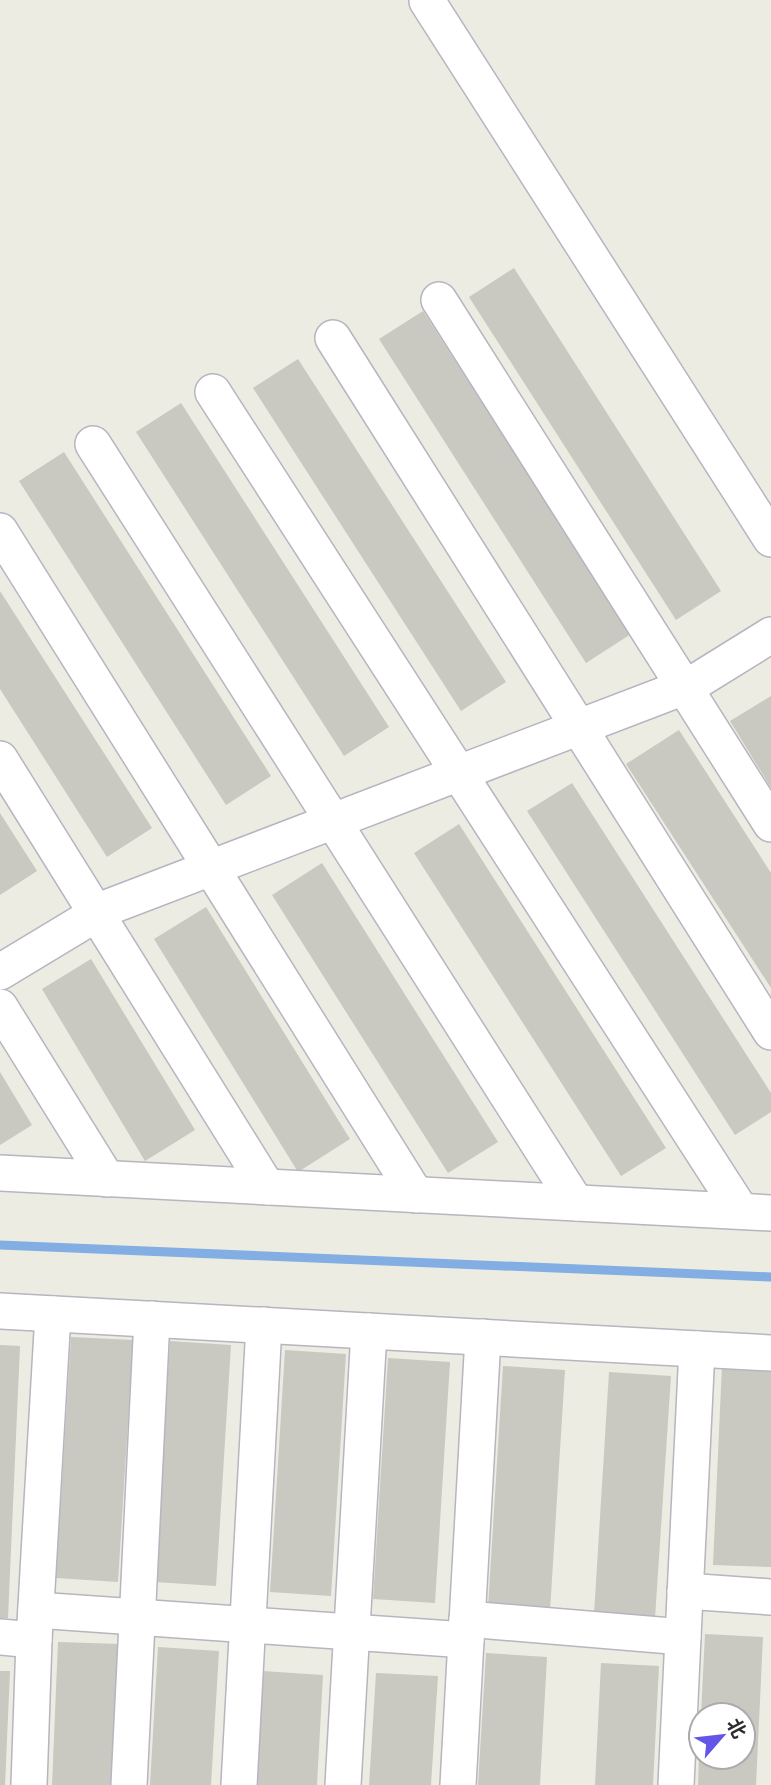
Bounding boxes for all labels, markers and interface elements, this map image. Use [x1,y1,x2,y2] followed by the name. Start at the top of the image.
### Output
[687,1701,757,1771] north arrow
[723,1715,750,1742] text: 北

